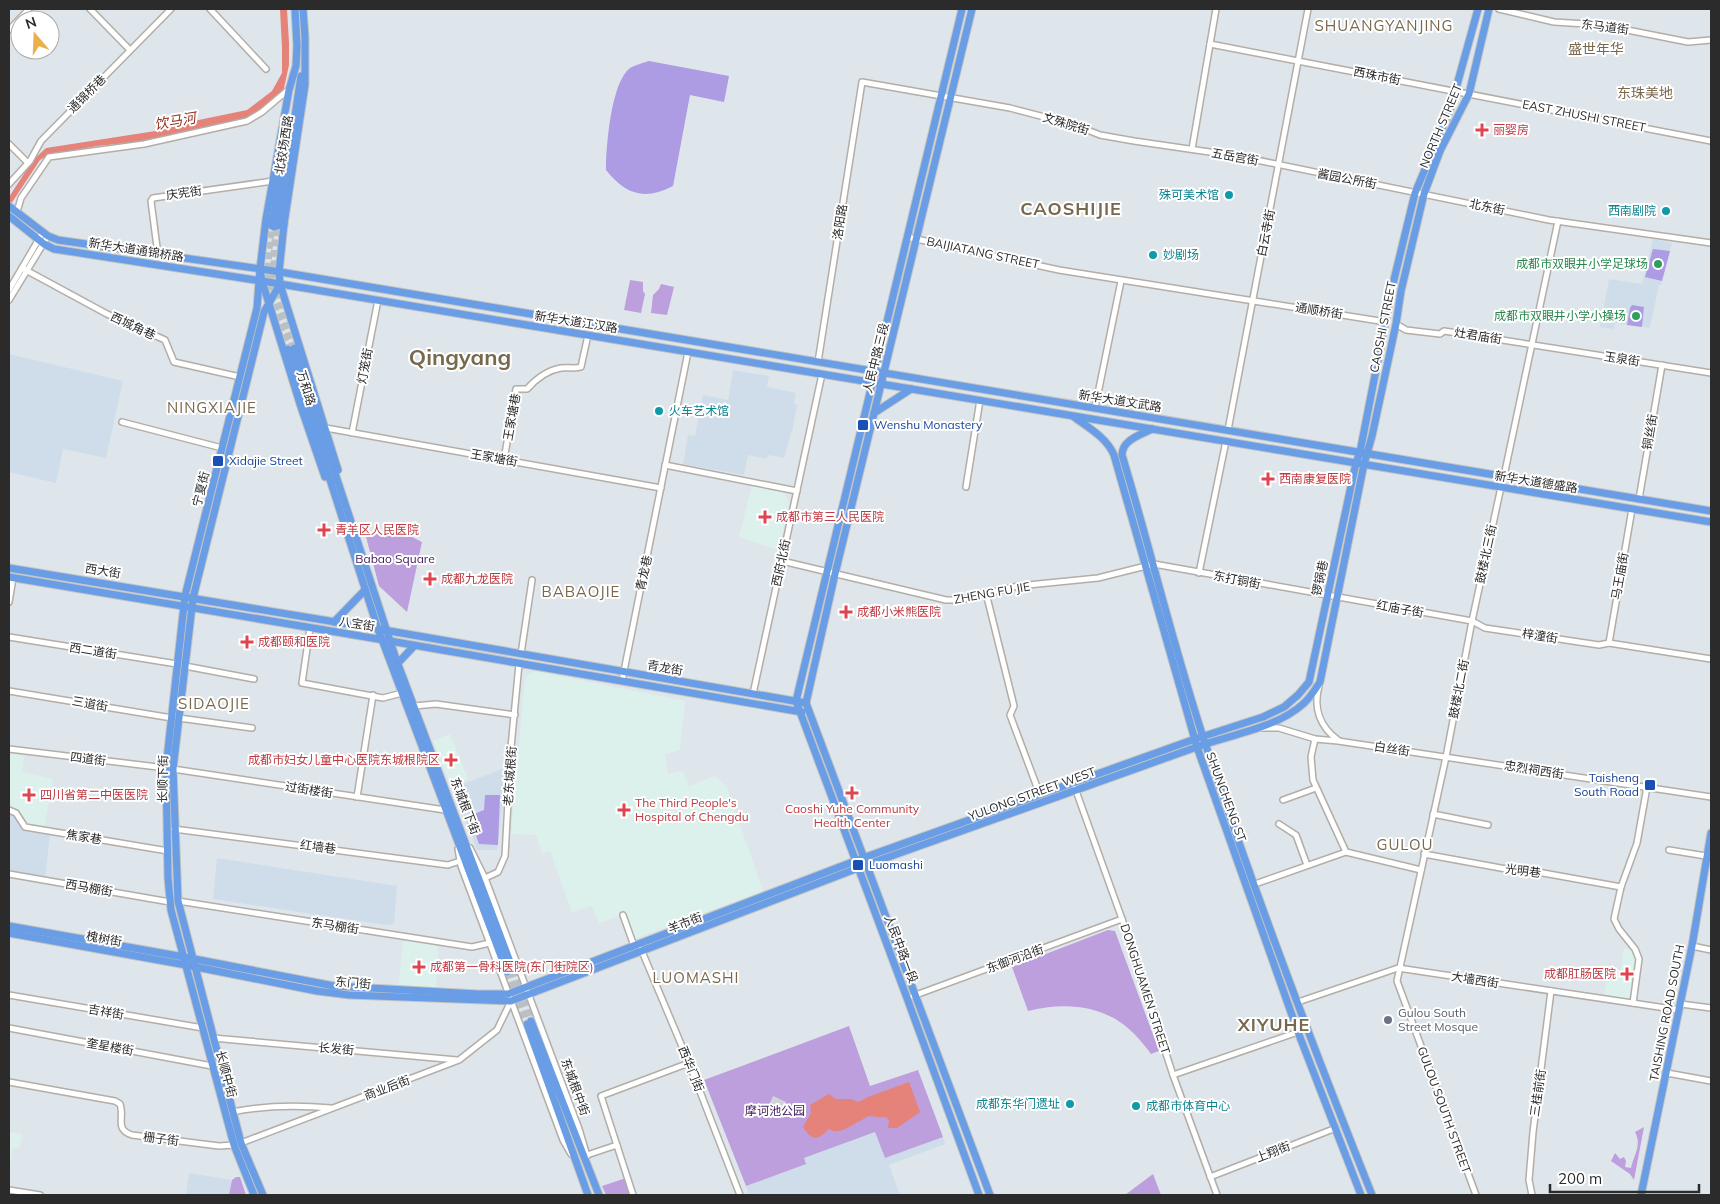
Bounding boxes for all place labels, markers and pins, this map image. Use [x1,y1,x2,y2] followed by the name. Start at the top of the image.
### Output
[1493,122,1529,137] place label: 丽婴房
[1475,123,1489,137] marker: 丽婴房
[1159,187,1219,202] place label: 殊可美术馆
[1223,189,1235,201] marker: 殊可美术馆
[1608,203,1656,218] place label: 西南剧院
[1660,205,1672,217] marker: 西南剧院
[1163,247,1199,262] place label: 妙剧场
[1147,249,1159,261] marker: 妙剧场
[1516,256,1648,271] place label: 成都市双眼井小学足球场
[1652,258,1664,270] marker: 成都市双眼井小学足球场
[1494,308,1626,323] place label: 成都市双眼井小学小操场
[1630,310,1642,322] marker: 成都市双眼井小学小操场
[669,403,729,418] place label: 火车艺术馆
[653,405,665,417] marker: 火车艺术馆
[874,417,983,432] place label: Wenshu Monastery
[856,418,870,432] marker: Wenshu Monastery
[229,453,303,468] place label: Xidajie Street
[211,454,225,468] marker: Xidajie Street
[1279,471,1351,486] place label: 西南康复医院
[1261,472,1275,486] marker: 西南康复医院
[776,509,884,524] place label: 成都市第三人民医院
[758,510,772,524] marker: 成都市第三人民医院
[335,522,419,537] place label: 青羊区人民医院
[317,523,331,537] marker: 青羊区人民医院
[441,571,513,586] place label: 成都九龙医院
[423,572,437,586] marker: 成都九龙医院
[857,604,941,619] place label: 成都小米熊医院
[839,605,853,619] marker: 成都小米熊医院
[258,634,330,649] place label: 成都颐和医院
[240,635,254,649] marker: 成都颐和医院
[248,752,440,767] place label: 成都市妇女儿童中心医院东城根院区
[444,753,458,767] marker: 成都市妇女儿童中心医院东城根院区
[1574,770,1639,799] place label: Taisheng South Road
[1643,778,1657,792] marker: Taisheng South Road
[845,786,859,800] marker: Caoshi Yuhe Community Health Center
[40,787,148,802] place label: 四川省第二中医医院
[22,788,36,802] marker: 四川省第二中医医院
[635,795,749,824] place label: The Third People's Hospital of Chengdu
[785,801,920,830] place label: Caoshi Yuhe Community Health Center
[617,803,631,817] marker: The Third People's Hospital of Chengdu
[869,857,923,872] place label: Luomashi
[851,858,865,872] marker: Luomashi
[430,959,594,974] place label: 成都第一骨科医院(东门街院区)
[412,960,426,974] marker: 成都第一骨科医院(东门街院区)
[1544,966,1616,981] place label: 成都肛肠医院
[1620,967,1634,981] marker: 成都肛肠医院
[1398,1005,1478,1034] place label: Gulou South Street Mosque
[1382,1014,1394,1026] marker: Gulou South Street Mosque
[976,1096,1060,1111] place label: 成都东华门遗址
[1064,1098,1076,1110] marker: 成都东华门遗址
[1146,1098,1230,1113] place label: 成都市体育中心
[1130,1100,1142,1112] marker: 成都市体育中心

